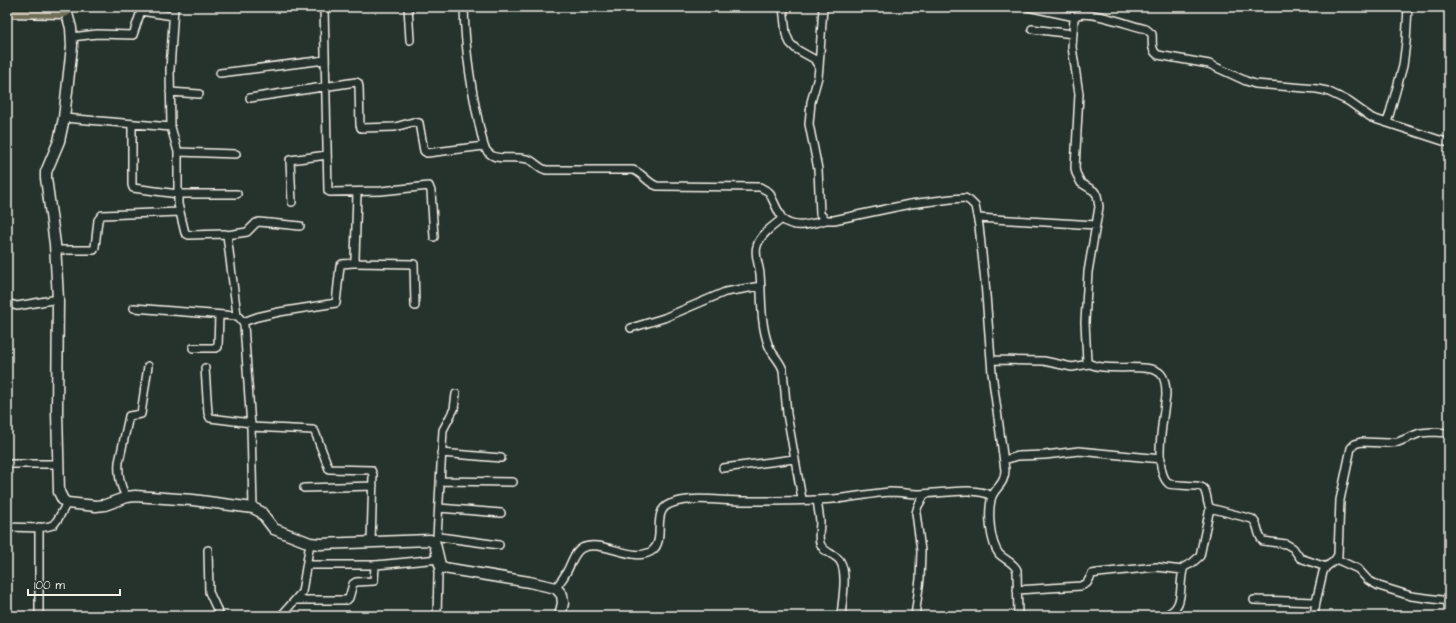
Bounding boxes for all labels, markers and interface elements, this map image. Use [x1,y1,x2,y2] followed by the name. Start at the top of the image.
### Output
[28,571,120,597] scale bar
[34,577,65,594] text: 100 m

